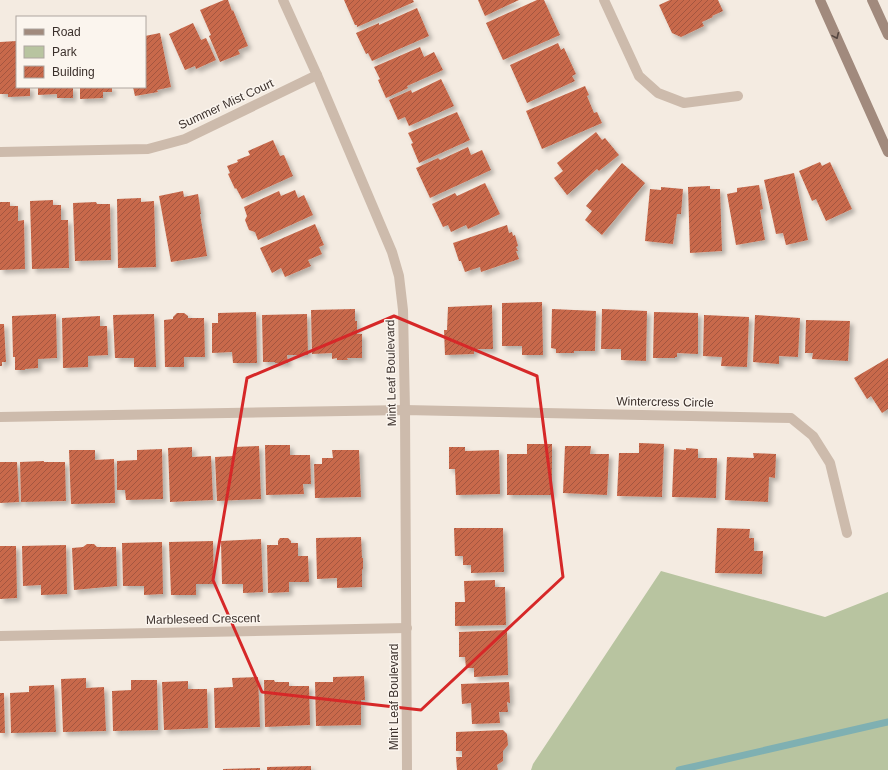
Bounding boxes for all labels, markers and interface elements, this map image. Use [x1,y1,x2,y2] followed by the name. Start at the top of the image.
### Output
[16,16,146,88] legend
[52,25,81,39] text: Road
[831,31,839,39] one-way arrow
[52,45,78,59] text: Park
[52,65,95,79] text: Building
[176,76,276,132] street label: Summer Mist Court
[383,320,399,426] street label: Mint Leaf Boulevard
[616,394,714,410] street label: Wintercress Circle
[146,611,261,627] street label: Marbleseed Crescent
[387,644,401,750] street label: Mint Leaf Boulevard

